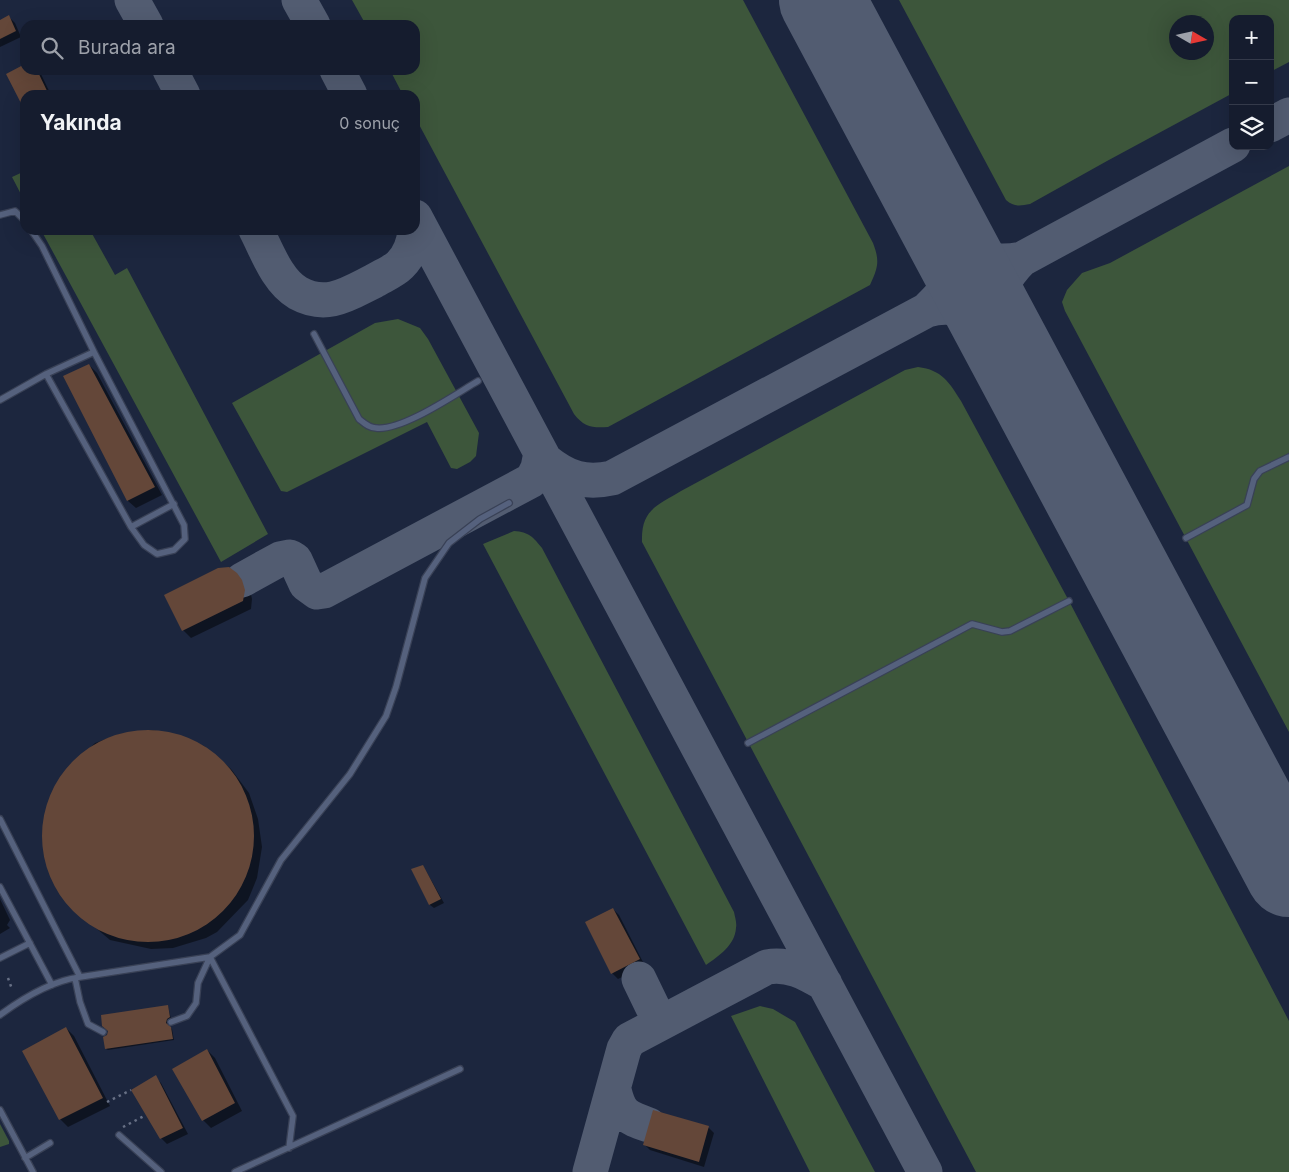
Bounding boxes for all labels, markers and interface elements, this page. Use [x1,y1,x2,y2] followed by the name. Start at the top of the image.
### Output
[1169,15,1214,60] north arrow
[1229,15,1274,150] map controls
[1229,15,1274,60] button: +
[20,20,420,75] search box
[38,34,66,62] icon: search
[78,36,176,59] text: Burada ara
[1229,60,1274,105] button: −
[1229,105,1274,150] button: layers
[40,110,122,135] text: Yakında
[339,113,400,133] text: 0 sonuç

